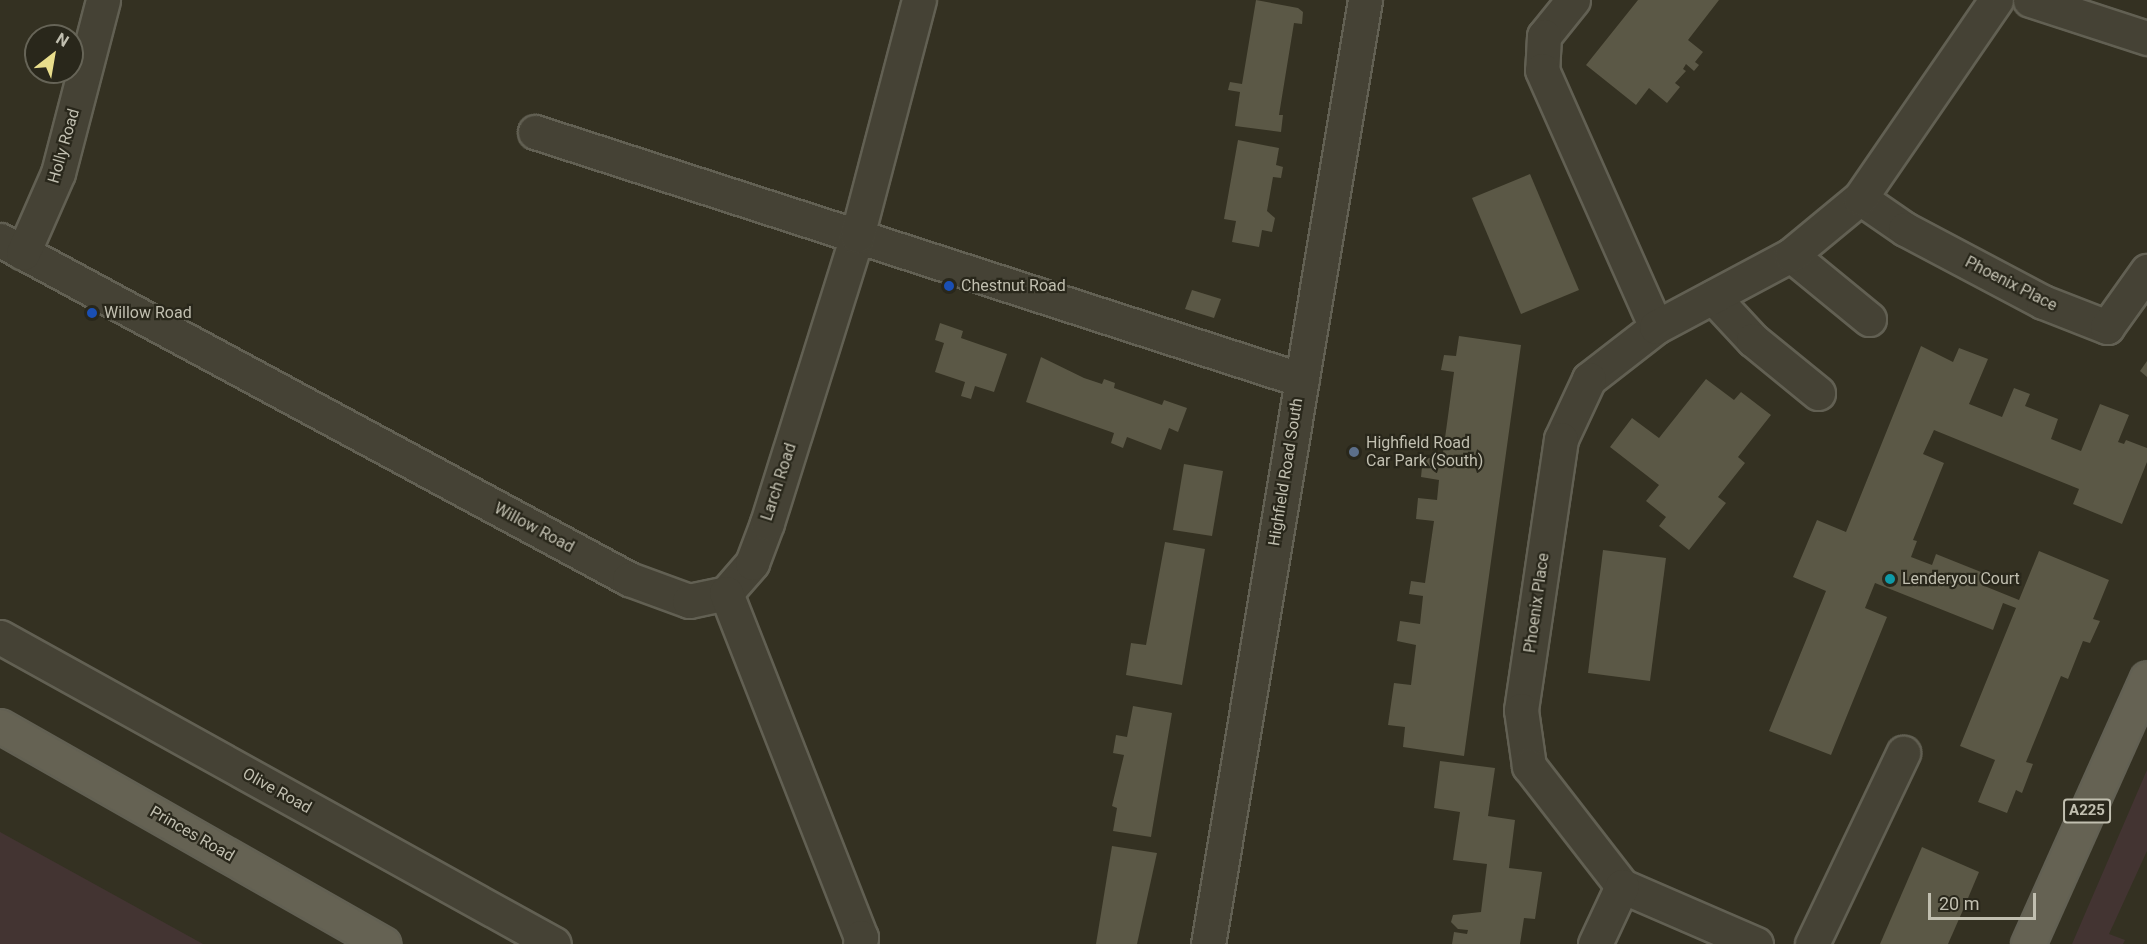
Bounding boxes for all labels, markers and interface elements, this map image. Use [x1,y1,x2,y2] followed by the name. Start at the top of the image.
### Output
[24,24,84,84] north arrow
[53,29,72,51] text: N
[44,107,84,185] street label: Holly Road
[1962,253,2060,315] street label: Phoenix Place
[961,276,1066,296] place label: Chestnut Road
[942,279,956,293] marker: Chestnut Road
[104,303,192,323] place label: Willow Road
[85,306,99,320] marker: Willow Road
[1265,397,1307,547] street label: Highfield Road South
[1366,433,1483,471] place label: Highfield Road Car Park (South)
[757,441,801,523] street label: Larch Road
[1347,445,1361,459] marker: Highfield Road Car Park (South)
[491,499,577,557] street label: Willow Road
[1520,552,1554,654] street label: Phoenix Place
[1902,569,2020,589] place label: Lenderyou Court
[1883,572,1897,586] marker: Lenderyou Court
[239,764,315,818] street label: Olive Road
[2063,799,2111,823] road number: A225
[146,802,238,866] street label: Princes Road
[1931,881,2039,919] scale bar
[1939,893,1979,914] text: 20 m

